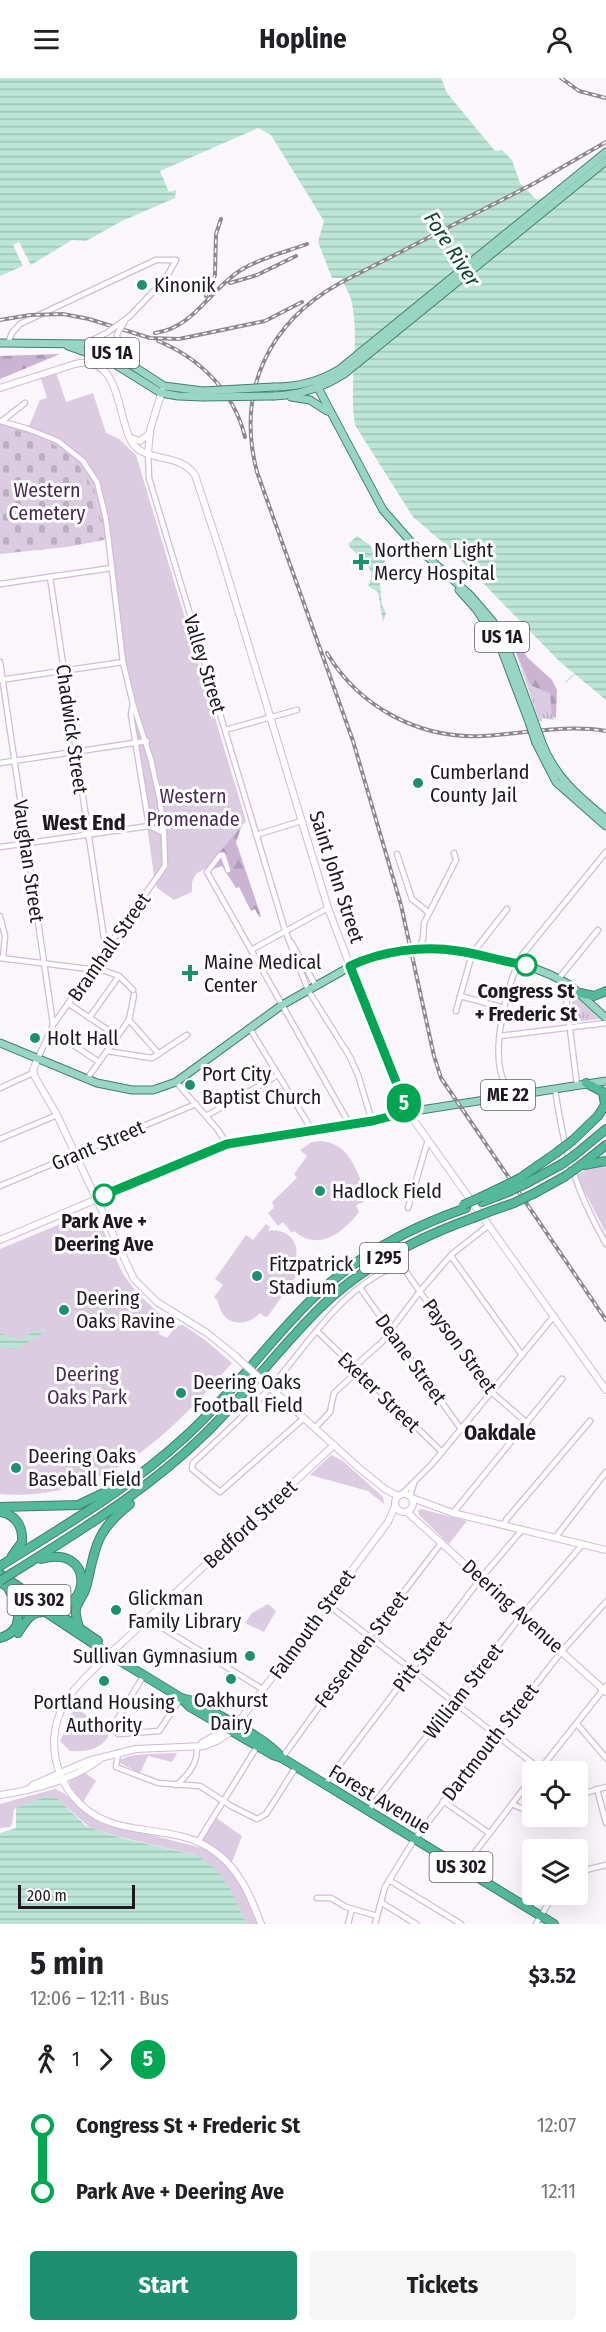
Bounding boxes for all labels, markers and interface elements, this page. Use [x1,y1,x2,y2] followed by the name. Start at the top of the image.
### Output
[30,23,63,56] icon: menu
[259,23,347,55] text: Hopline
[543,23,576,56] icon: person
[418,207,486,292] water label: Fore River
[154,273,216,297] place label: Kinonik
[135,278,149,292] marker: Kinonik
[85,338,139,368] road number: US 1A
[9,478,86,525] park label: Western Cemetery
[374,538,495,585] place label: Northern Light Mercy Hospital
[352,553,370,571] marker: Northern Light Mercy Hospital
[179,612,232,717] street label: Valley Street
[475,622,529,652] road number: US 1A
[51,663,93,796] street label: Chadwick Street
[430,760,529,807] place label: Cumberland County Jail
[411,776,425,790] marker: Cumberland County Jail
[146,784,240,831] park label: Western Promenade
[9,798,50,924] street label: Vaughan Street
[304,808,370,947] street label: Saint John Street
[42,809,126,836] district label: West End
[63,888,156,1006] street label: Bramhall Street
[204,950,321,997] place label: Maine Medical Center
[515,954,537,976] marker: Congress St + Frederic St
[181,964,199,982] marker: Maine Medical Center
[475,979,578,1026] place label: Congress St + Frederic St
[47,1026,118,1050] place label: Holt Hall
[28,1031,42,1045] marker: Holt Hall
[202,1062,321,1109] place label: Port City Baptist Church
[183,1078,197,1092] marker: Port City Baptist Church
[481,1080,535,1110] road number: ME 22
[384,1084,424,1122] line badge: 5
[399,1090,409,1116] text: 5
[48,1115,148,1175] street label: Grant Street
[332,1179,442,1203] place label: Hadlock Field
[93,1184,115,1206] marker: Park Ave + Deering Ave
[313,1184,327,1198] marker: Hadlock Field
[54,1209,154,1256] place label: Park Ave + Deering Ave
[360,1243,408,1273] road number: I 295
[269,1252,354,1299] place label: Fitzpatrick Stadium
[250,1269,264,1283] marker: Fitzpatrick Stadium
[76,1286,175,1333] place label: Deering Oaks Ravine
[418,1294,503,1398] street label: Payson Street
[57,1303,71,1317] marker: Deering Oaks Ravine
[370,1309,452,1409] street label: Deane Street
[333,1347,425,1437] street label: Exeter Street
[47,1362,128,1409] park label: Deering Oaks Park
[193,1370,303,1417] place label: Deering Oaks Football Field
[174,1386,188,1400] marker: Deering Oaks Football Field
[464,1420,536,1446] district label: Oakdale
[28,1444,141,1491] place label: Deering Oaks Baseball Field
[9,1461,23,1475] marker: Deering Oaks Baseball Field
[198,1474,302,1573] street label: Bedford Street
[457,1554,569,1658] street label: Deering Avenue
[264,1564,360,1684] street label: Falmouth Street
[8,1585,70,1615] road number: US 302
[309,1585,413,1712] street label: Fessenden Street
[128,1586,241,1633] place label: Glickman Family Library
[109,1603,123,1617] marker: Glickman Family Library
[388,1615,457,1696] street label: Pitt Street
[418,1638,508,1744] street label: William Street
[73,1644,238,1668] place label: Sullivan Gymnasium
[243,1649,257,1663] marker: Sullivan Gymnasium
[224,1672,238,1686] marker: Oakhurst Dairy
[97,1674,111,1688] marker: Portland Housing Authority
[437,1678,543,1805] street label: Dartmouth Street
[194,1688,269,1735] place label: Oakhurst Dairy
[33,1690,175,1737] place label: Portland Housing Authority
[325,1759,435,1839] street label: Forest Avenue
[522,1761,588,1905] map controls
[522,1761,588,1827] button: locate
[522,1839,588,1905] button: layers
[430,1852,492,1882] road number: US 302
[18,1882,135,1910] scale bar
[27,1886,67,1905] text: 200 m
[30,1943,104,1983] text: 5 min
[529,1962,576,1989] text: $3.52
[30,1986,169,2010] text: 12:06 – 12:11 · Bus
[30,2043,63,2076] icon: walk
[89,2043,122,2076] icon: forward
[143,2046,153,2072] text: 5
[72,2047,80,2071] text: 1
[76,2112,300,2139] text: Congress St + Frederic St
[537,2113,576,2137] text: 12:07
[76,2178,284,2205] text: Park Ave + Deering Ave
[541,2179,576,2203] text: 12:11
[30,2251,297,2320] button: Start
[309,2251,576,2320] button: Tickets

